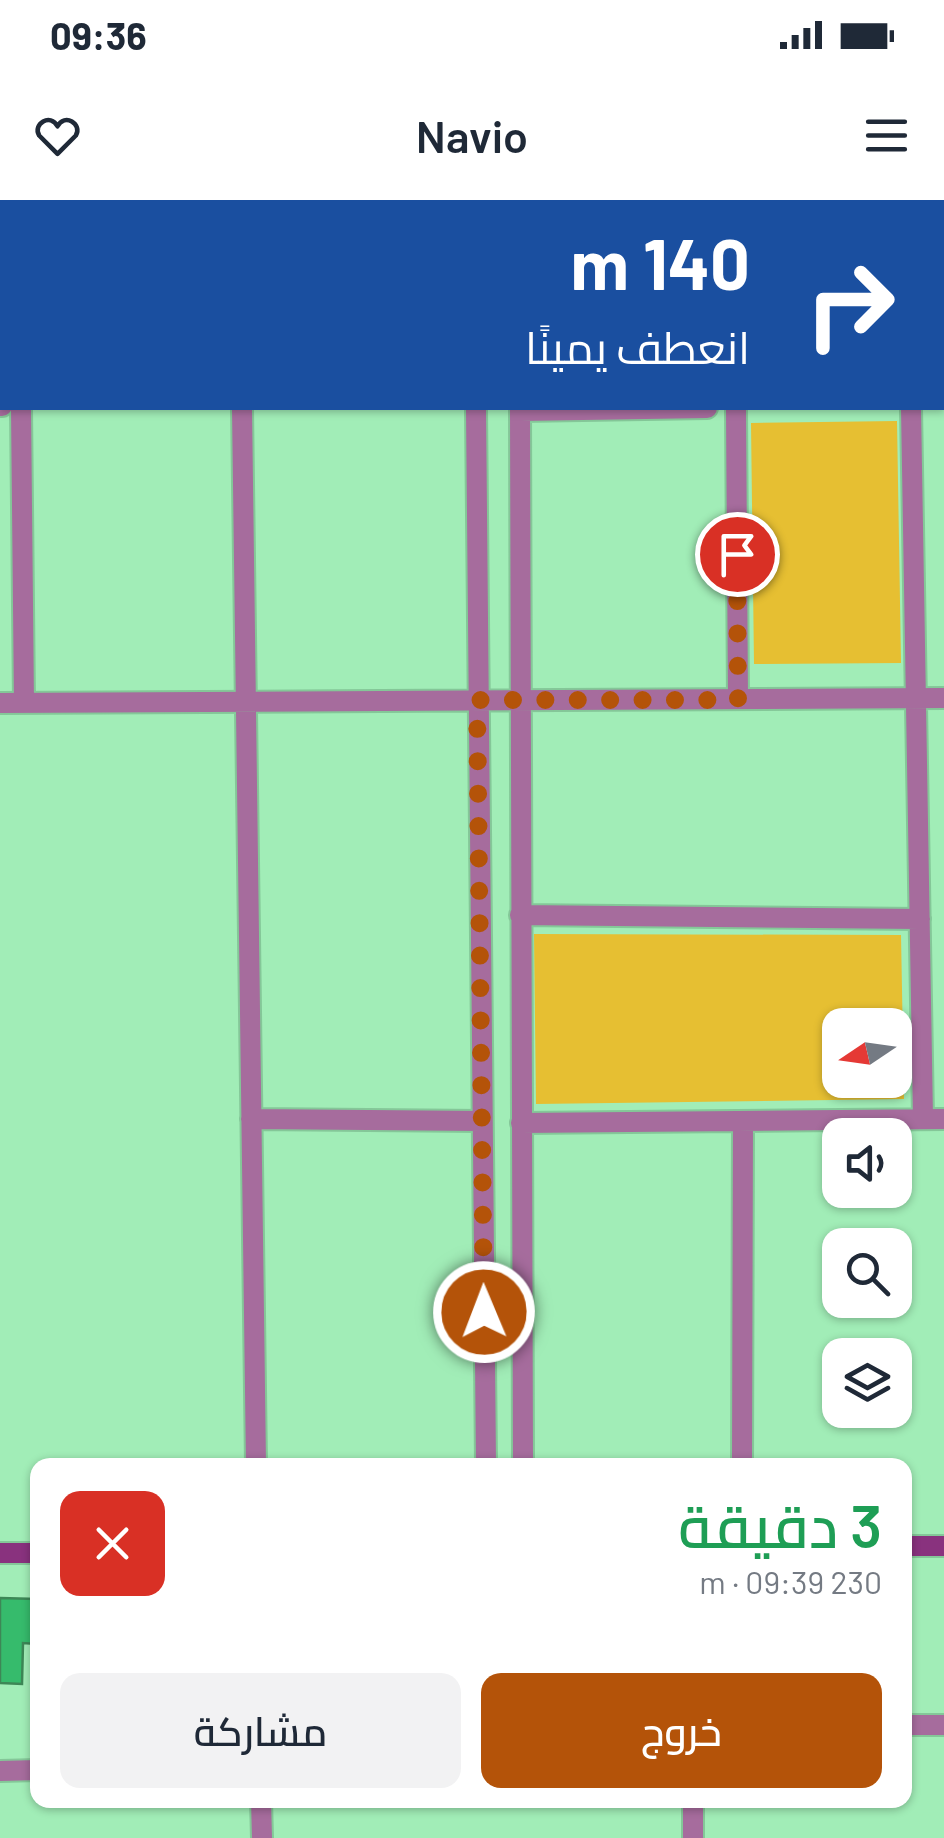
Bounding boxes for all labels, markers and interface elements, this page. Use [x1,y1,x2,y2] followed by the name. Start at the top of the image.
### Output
[50,12,147,58] text: 09:36
[30,108,85,163] icon: heart
[416,108,528,162] text: Navio
[859,108,914,163] icon: menu
[571,220,750,304] text: 140 m
[785,240,915,370] icon: right
[525,319,750,373] text: انعطف يمينًا
[695,512,780,597] pin
[710,527,765,582] icon: arrive
[822,1008,912,1098] north arrow
[822,1008,912,1428] map controls
[822,1118,912,1208] button: sound
[822,1228,912,1318] button: search
[432,1260,536,1364] position arrow
[822,1338,912,1428] button: layers
[678,1488,882,1560] text: 3 دقيقة
[60,1491,165,1596] button: close
[699,1562,882,1600] text: 230 m · 09:39
[60,1673,461,1788] button: مشاركة
[481,1673,882,1788] button: خروج

